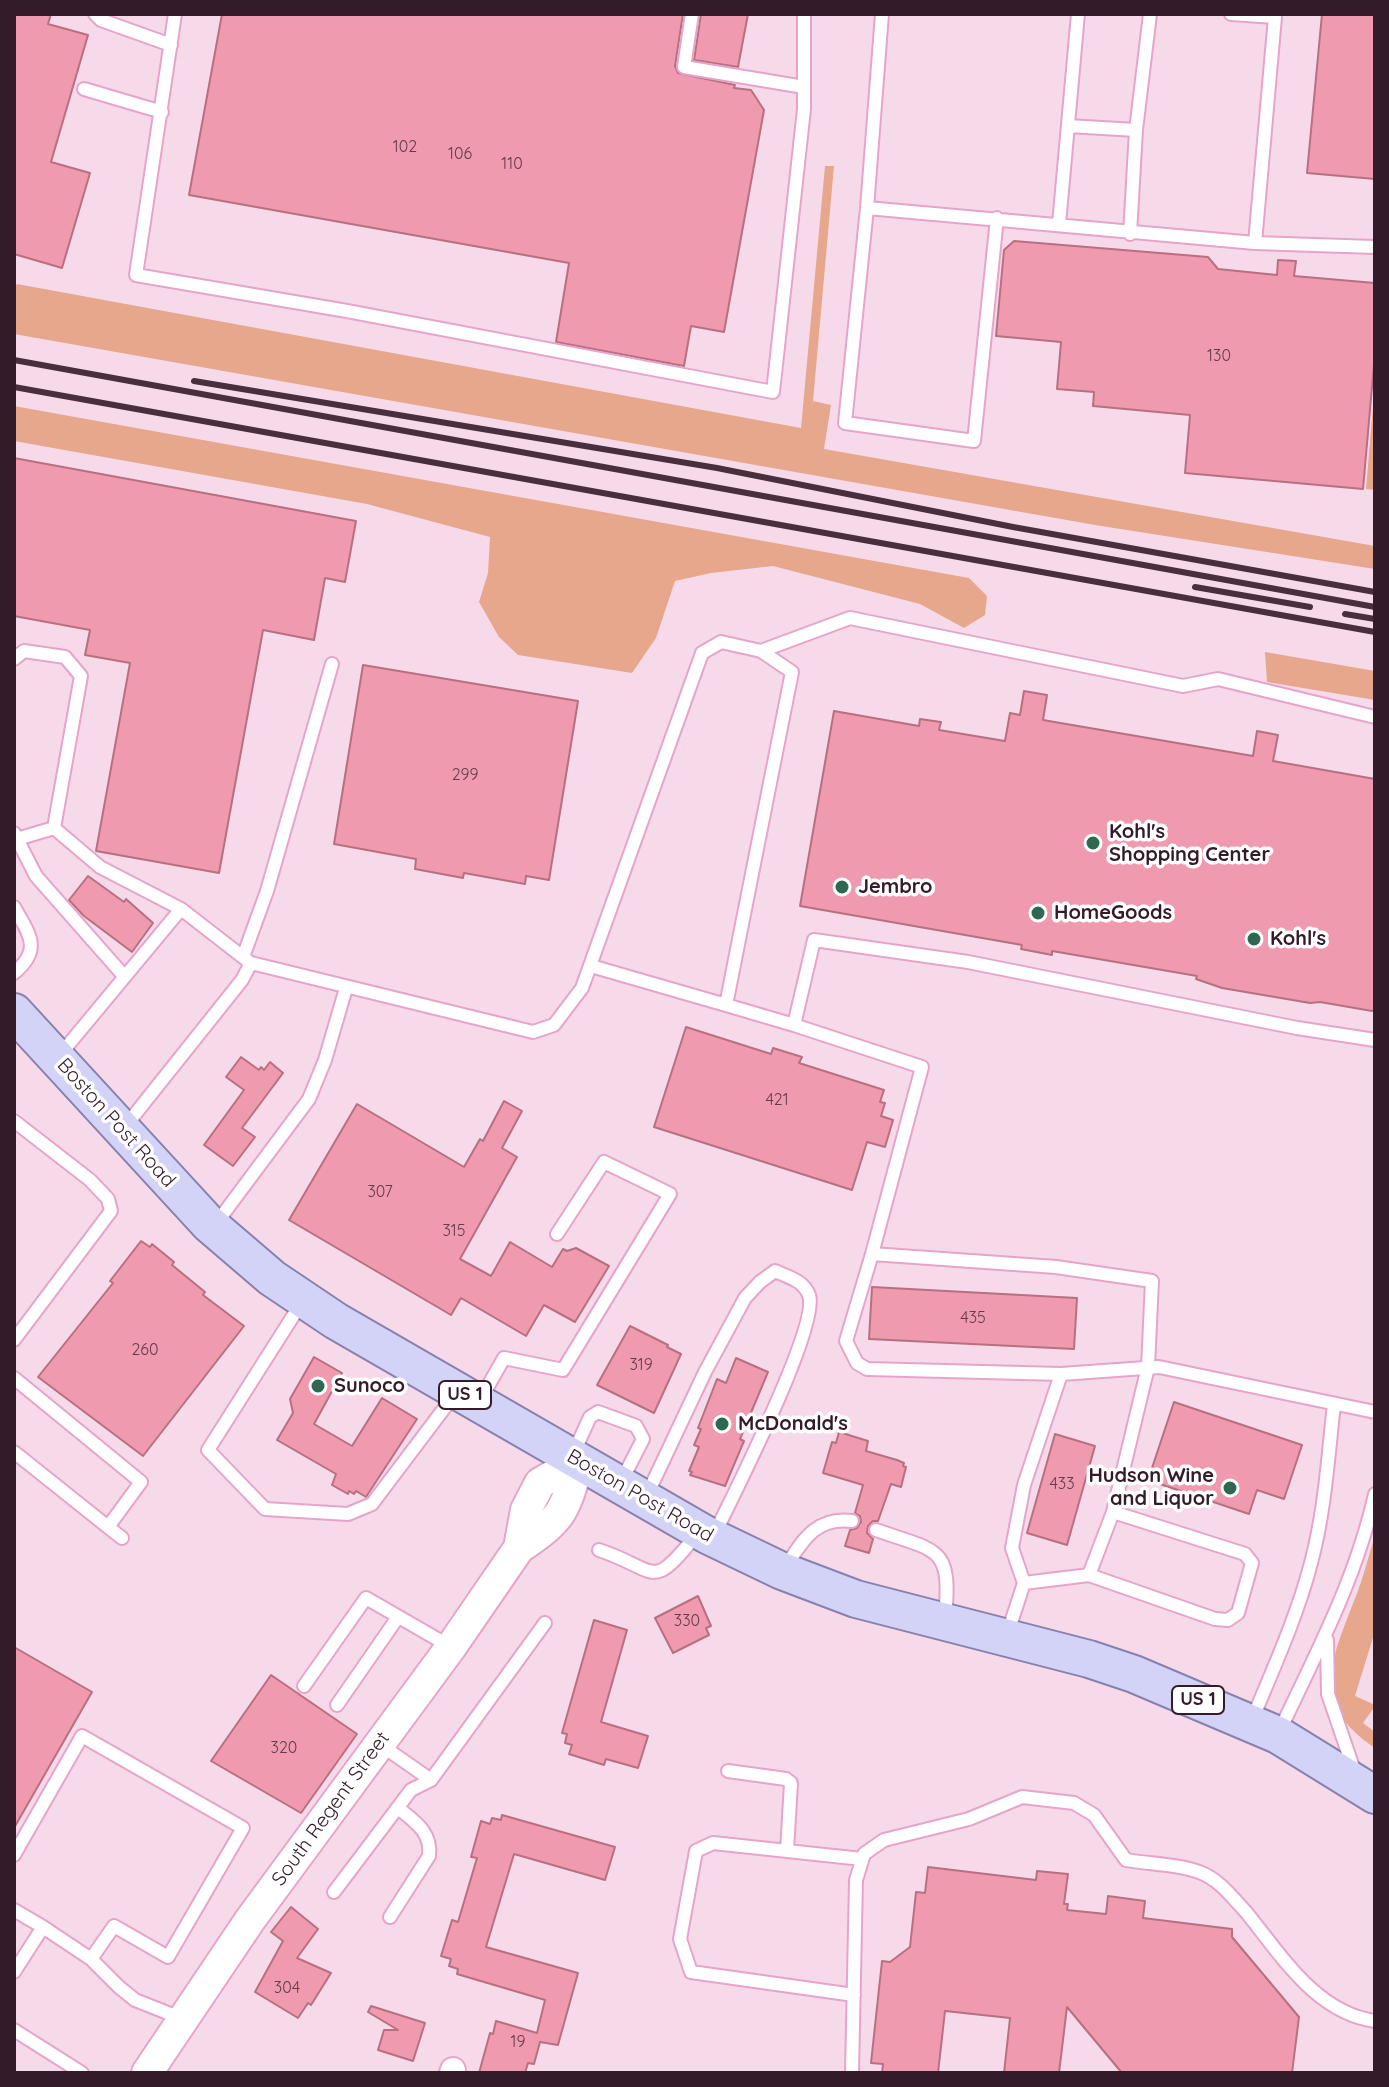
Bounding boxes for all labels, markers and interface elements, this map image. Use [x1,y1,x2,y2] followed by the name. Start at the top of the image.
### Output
[393,137,417,157] house number: 102
[448,144,472,164] house number: 106
[501,154,523,174] house number: 110
[1207,346,1231,366] house number: 130
[452,765,478,785] house number: 299
[1109,820,1270,867] place label: Kohl's Shopping Center
[1084,834,1102,852] marker: Kohl's Shopping Center
[858,875,933,899] place label: Jembro
[833,878,851,896] marker: Jembro
[1054,901,1172,925] place label: HomeGoods
[1029,904,1047,922] marker: HomeGoods
[1270,927,1326,951] place label: Kohl's
[1245,930,1263,948] marker: Kohl's
[52,1054,180,1192] street label: Boston Post Road
[765,1090,789,1110] house number: 421
[367,1182,393,1202] house number: 307
[442,1221,466,1241] house number: 315
[960,1308,986,1328] house number: 435
[132,1340,158,1360] house number: 260
[629,1355,653,1375] house number: 319
[334,1374,405,1398] place label: Sunoco
[309,1377,327,1395] marker: Sunoco
[439,1381,491,1409] road number: US 1
[738,1412,848,1436] place label: McDonald's
[713,1415,731,1433] marker: McDonald's
[562,1444,718,1548] street label: Boston Post Road
[1088,1464,1214,1511] place label: Hudson Wine and Liquor
[1049,1474,1075,1494] house number: 433
[1221,1479,1239,1497] marker: Hudson Wine and Liquor
[674,1611,700,1631] house number: 330
[1172,1686,1224,1714] road number: US 1
[267,1727,395,1891] street label: South Regent Street
[271,1738,297,1758] house number: 320
[274,1978,300,1998] house number: 304
[511,2032,525,2052] house number: 19

